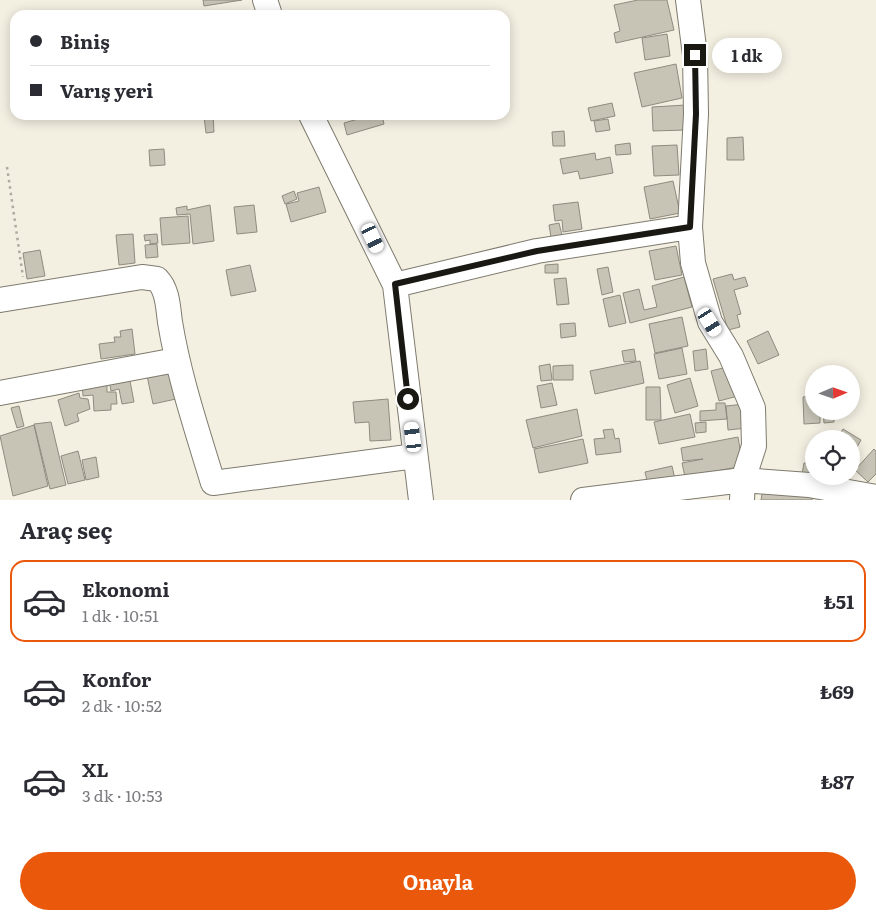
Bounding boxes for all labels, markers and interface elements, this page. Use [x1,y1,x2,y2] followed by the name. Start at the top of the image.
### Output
[60,27,110,55] text: Biniş
[712,38,782,72] callout: 1 dk
[731,43,763,67] text: 1 dk
[684,44,706,66] route end
[60,76,153,104] text: Varış yeri
[359,221,386,255] car
[695,305,724,339] car
[805,365,860,420] north arrow
[805,365,860,485] map controls
[397,388,419,410] route start
[403,421,422,453] car
[805,430,860,485] button: locate
[20,513,112,546] text: Araç seç
[82,575,169,603] text: Ekonomi
[22,579,67,624] icon: car
[824,587,854,615] text: ₺51
[82,603,159,627] text: 1 dk · 10:51
[82,665,151,693] text: Konfor
[22,669,67,714] icon: car
[820,677,854,705] text: ₺69
[82,693,162,717] text: 2 dk · 10:52
[82,755,109,783] text: XL
[22,759,67,804] icon: car
[821,767,854,795] text: ₺87
[82,783,163,807] text: 3 dk · 10:53
[20,852,856,910] button: Onayla

